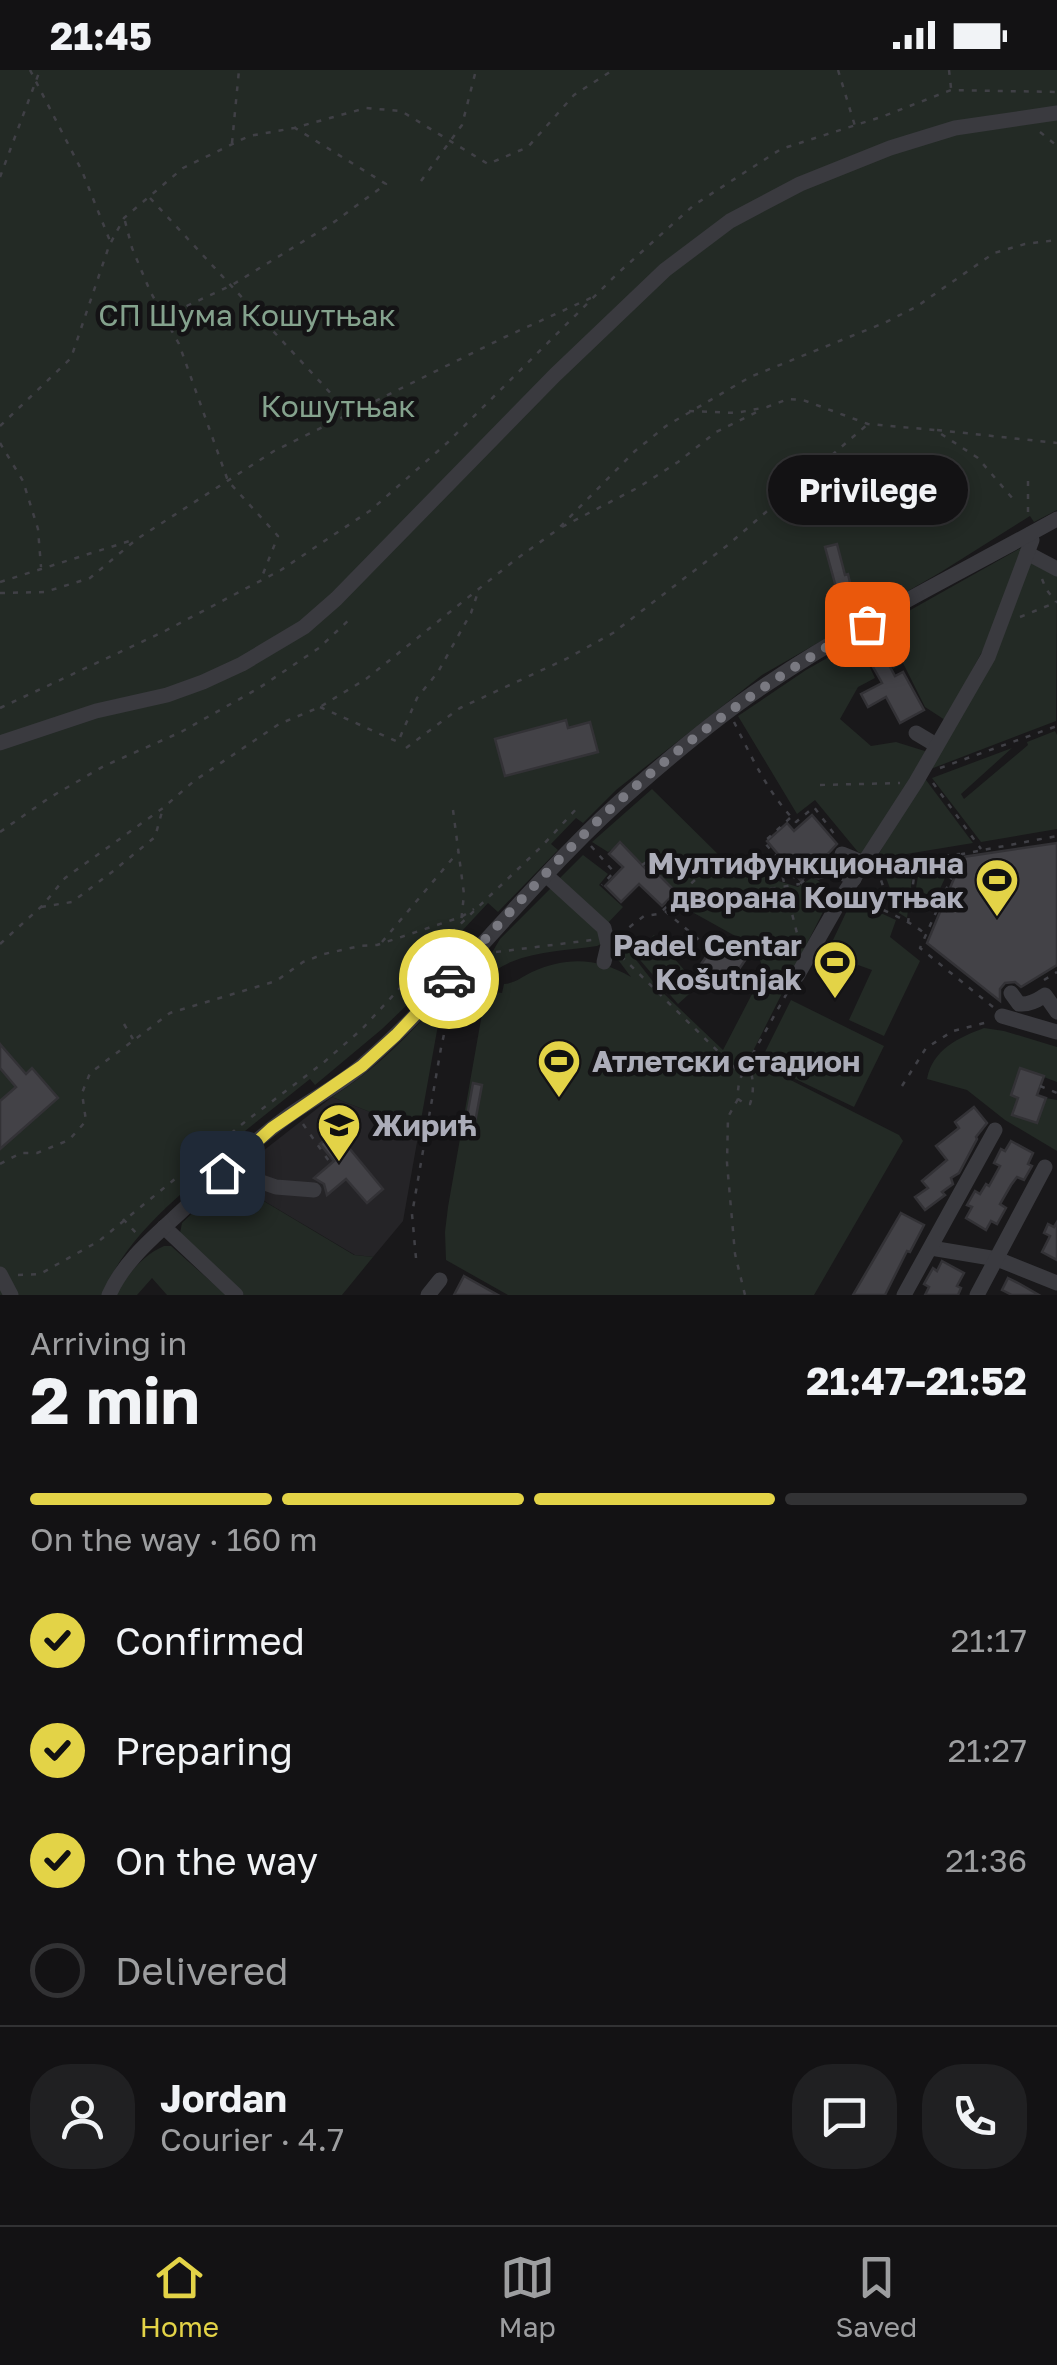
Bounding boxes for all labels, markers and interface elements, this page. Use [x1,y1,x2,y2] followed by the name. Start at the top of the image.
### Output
[50,13,152,58] text: 21:45
[98,297,396,333] park label: СП Шума Кошутњак
[260,388,416,424] park label: Кошутњак
[767,454,967,524] callout: Privilege
[799,471,937,509] text: Privilege
[825,582,910,667] pin
[840,597,895,652] icon: bag
[647,845,965,915] place label: Мултифункционална дворана Кошутњак
[974,857,1020,918] sports icon: Мултифункционална дворана Кошутњак
[613,927,803,997] place label: Padel Centar Košutnjak
[399,929,499,1029] courier
[812,939,858,1000] sports icon: Padel Centar Košutnjak
[422,952,477,1007] icon: car
[536,1038,582,1099] sports icon: Атлетски стадион
[592,1043,860,1079] place label: Атлетски стадион
[316,1102,362,1163] school or university icon: Жирић
[372,1107,477,1143] place label: Жирић
[180,1131,265,1216] pin
[195,1146,250,1201] icon: home
[30,1324,187,1362] text: Arriving in
[806,1358,1027,1403] text: 21:47–21:52
[30,1360,200,1438] text: 2 min
[30,1520,318,1558] text: On the way · 160 m
[30,1613,85,1668] icon: check
[115,1618,305,1663] text: Confirmed
[951,1621,1027,1659] text: 21:17
[30,1723,85,1778] icon: check
[115,1728,293,1773] text: Preparing
[948,1731,1027,1769] text: 21:27
[30,1833,85,1888] icon: check
[115,1838,318,1883] text: On the way
[945,1841,1027,1879] text: 21:36
[115,1948,288,1993] text: Delivered
[30,2064,135,2169] button: person
[792,2064,897,2169] button: chat
[922,2064,1027,2169] button: phone
[160,2075,287,2120] text: Jordan
[160,2120,344,2158] text: Courier · 4.7
[140,2250,219,2343] tab: Home
[499,2250,556,2343] tab: Map
[835,2250,917,2343] tab: Saved

